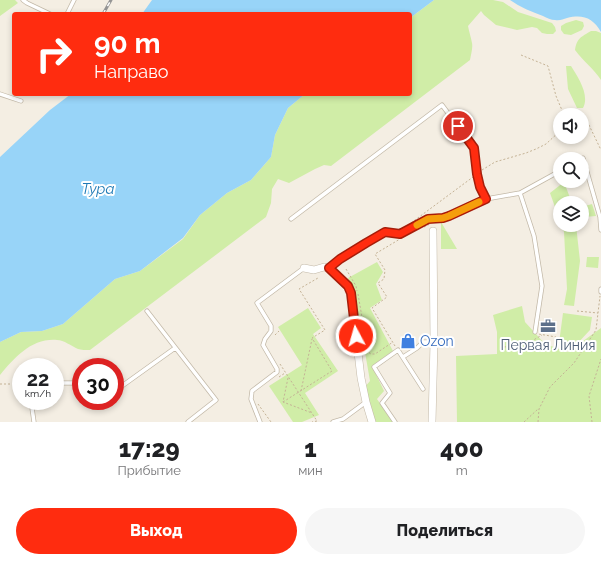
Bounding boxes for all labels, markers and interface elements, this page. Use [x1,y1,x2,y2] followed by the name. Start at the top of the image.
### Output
[94,27,160,60] text: 90 m
[28,28,80,80] icon: right
[94,61,168,82] text: Направо
[553,108,589,232] map controls
[553,108,589,144] button: sound
[441,109,475,143] pin
[447,115,469,137] icon: arrive
[553,152,589,188] button: search
[82,180,114,198] water label: Тура
[553,196,589,232] button: layers
[335,315,377,357] position arrow
[539,317,557,335] office icon: Первая Линия
[399,332,417,350] shop icon: Ozon
[420,333,454,349] place label: Ozon
[500,337,596,353] place label: Первая Линия
[72,358,124,410] speed limit sign: 30
[27,367,49,391] text: 22
[25,388,51,399] text: km/h
[119,434,180,463] text: 17:29
[304,434,317,463] text: 1
[440,434,484,463] text: 400
[117,463,181,478] text: Прибытие
[298,463,323,478] text: мин
[456,463,468,478] text: m
[16,508,297,554] button: Выход
[305,508,585,554] button: Поделиться

